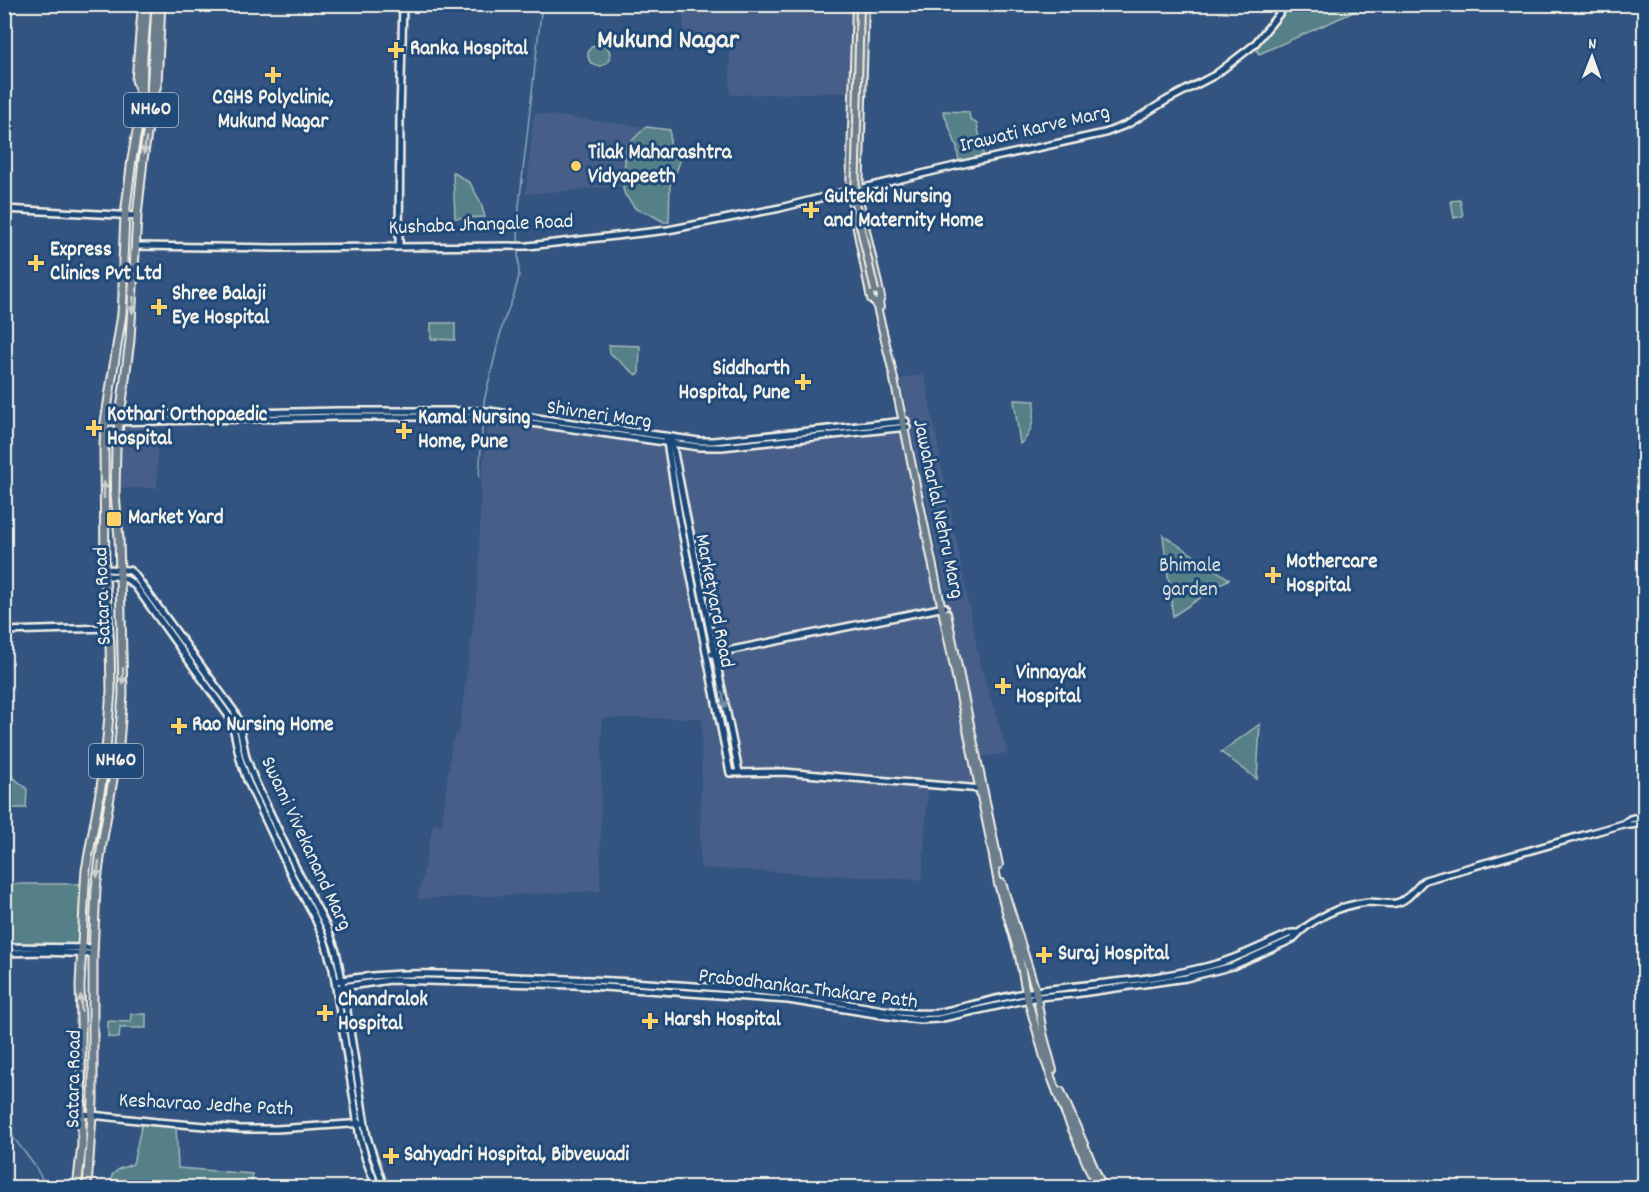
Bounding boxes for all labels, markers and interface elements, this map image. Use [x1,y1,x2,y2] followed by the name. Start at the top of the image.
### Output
[597,22,740,61] district label: Mukund Nagar
[1562,27,1622,87] north arrow
[1588,33,1596,56] text: N
[410,35,529,65] place label: Ranka Hospital
[387,41,405,59] marker: Ranka Hospital
[264,66,282,84] marker: CGHS Polyclinic, Mukund Nagar
[212,84,334,138] place label: CGHS Polyclinic, Mukund Nagar
[124,93,178,127] road number: NH60
[957,98,1113,162] street label: Irawati Karve Marg
[141,136,150,155] one-way arrow
[588,139,733,193] place label: Tilak Maharashtra Vidyapeeth
[569,159,583,173] marker: Tilak Maharashtra Vidyapeeth
[824,183,984,237] place label: Gultekdi Nursing and Maternity Home
[802,201,820,219] marker: Gultekdi Nursing and Maternity Home
[388,208,574,244] street label: Kushaba Jhangale Road
[50,236,162,290] place label: Express Clinics Pvt Ltd
[27,254,45,272] marker: Express Clinics Pvt Ltd
[172,280,270,334] place label: Shree Balaji Eye Hospital
[128,295,138,314] one-way arrow
[150,298,168,316] marker: Shree Balaji Eye Hospital
[679,355,790,409] place label: Siddharth Hospital, Pune
[794,373,812,391] marker: Siddharth Hospital, Pune
[544,394,654,438] street label: Shivneri Marg
[107,401,268,455] place label: Kothari Orthopaedic Hospital
[418,404,530,458] place label: Kamal Nursing Home, Pune
[903,416,971,602] street label: Jawaharlal Nehru Marg
[85,419,103,437] marker: Kothari Orthopaedic Hospital
[395,422,413,440] marker: Kamal Nursing Home, Pune
[99,480,109,499] one-way arrow
[128,504,224,534] place label: Market Yard
[105,510,123,528] marker: Market Yard
[685,532,741,670] street label: Marketyard Road
[87,546,121,646] street label: Satara Road
[1286,548,1377,602] place label: Mothercare Hospital
[1159,552,1221,606] park label: Bhimale garden
[1264,566,1282,584] marker: Mothercare Hospital
[1016,659,1087,713] place label: Vinnayak Hospital
[118,667,128,686] one-way arrow
[994,677,1012,695] marker: Vinnayak Hospital
[720,691,729,710] one-way arrow
[192,711,334,741] place label: Rao Nursing Home
[170,717,188,735] marker: Rao Nursing Home
[89,744,143,778] road number: NH60
[251,752,359,936] street label: Swami Vivekanand Marg
[93,860,103,879] one-way arrow
[1058,940,1170,970] place label: Suraj Hospital
[1035,946,1053,964] marker: Suraj Hospital
[697,962,919,1018] street label: Prabodhankar Thakare Path
[338,986,428,1040] place label: Chandralok Hospital
[76,994,85,1013] one-way arrow
[316,1004,334,1022] marker: Chandralok Hospital
[664,1006,782,1036] place label: Harsh Hospital
[641,1012,659,1030] marker: Harsh Hospital
[59,1030,91,1128] street label: Satara Road
[118,1086,294,1126] street label: Keshavrao Jedhe Path
[404,1141,629,1171] place label: Sahyadri Hospital, Bibvewadi
[382,1147,400,1165] marker: Sahyadri Hospital, Bibvewadi

